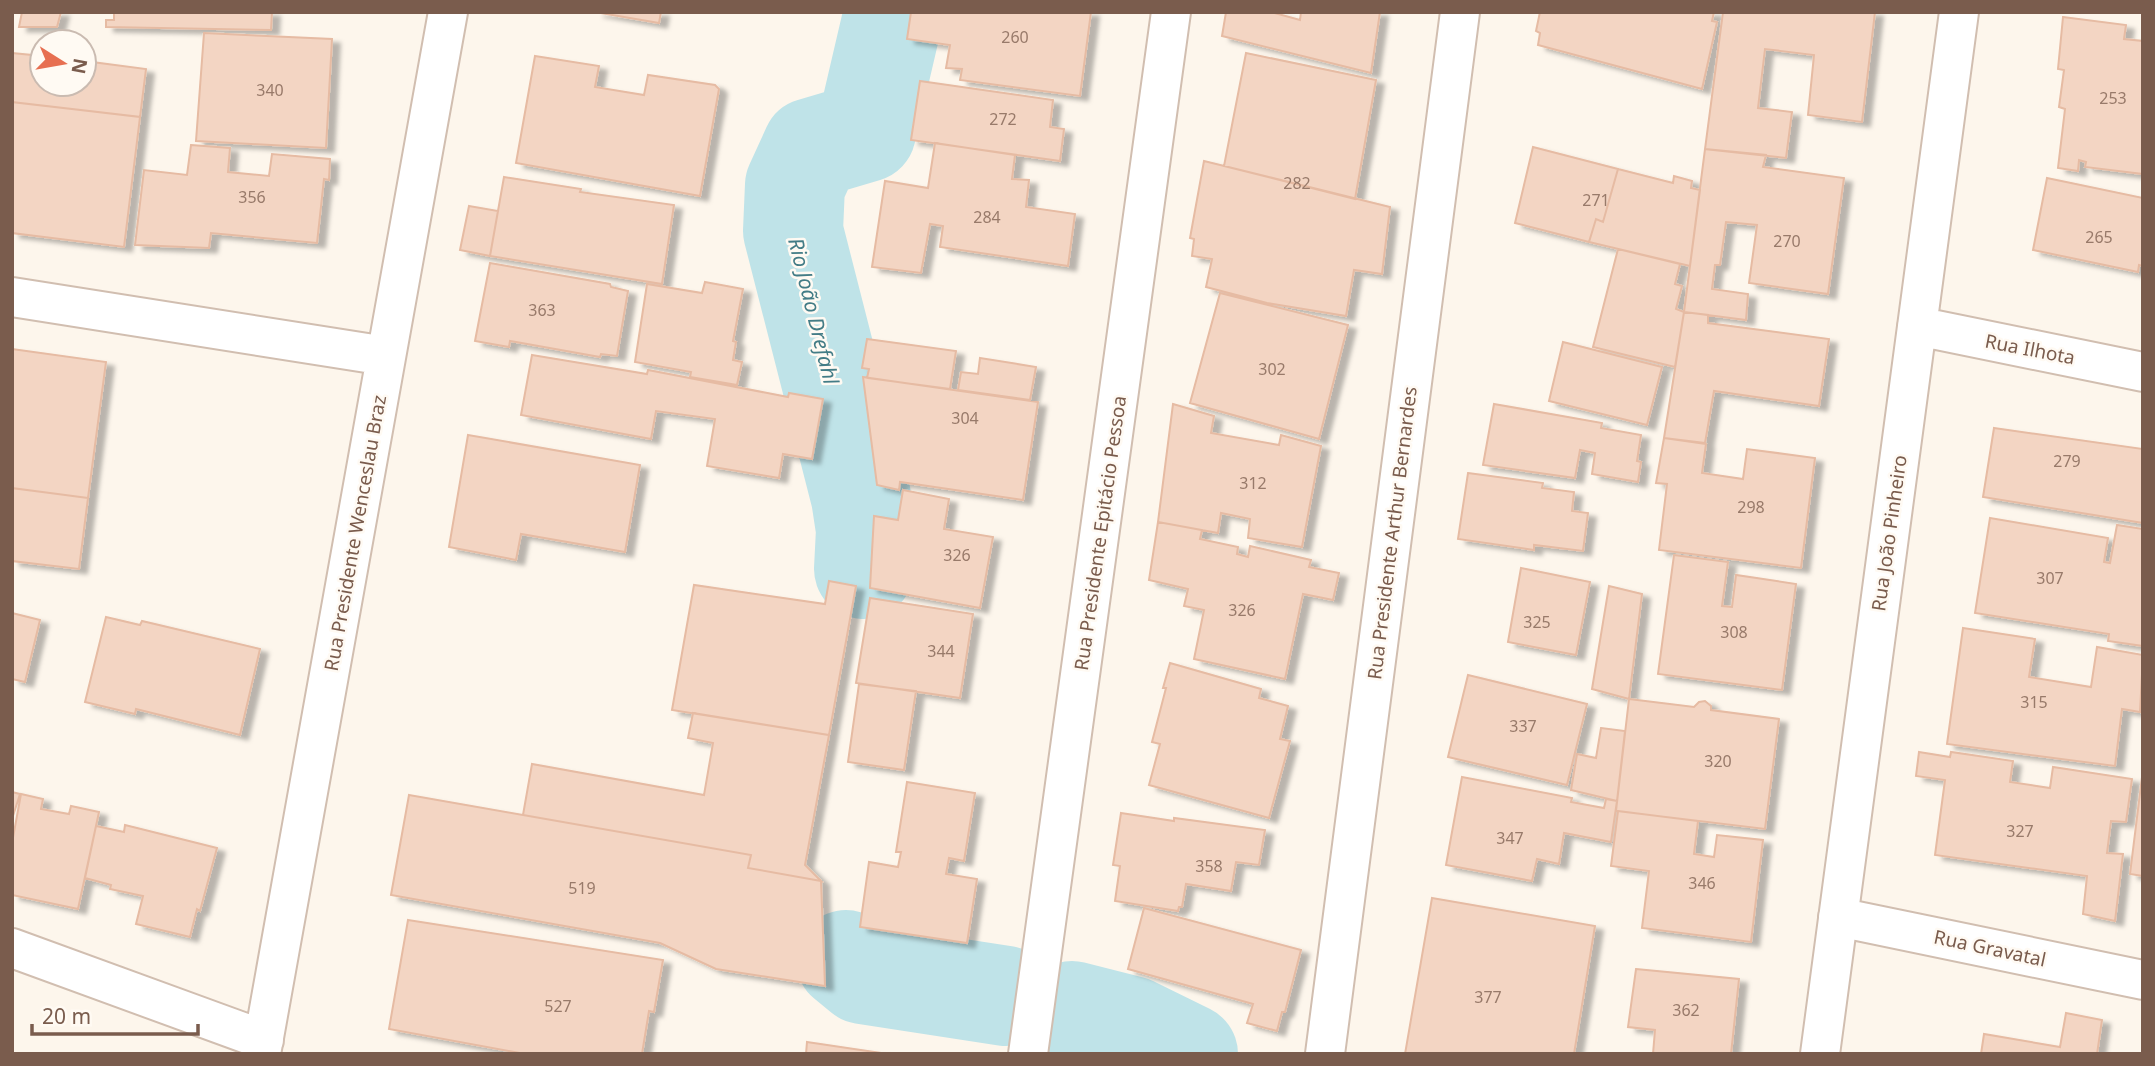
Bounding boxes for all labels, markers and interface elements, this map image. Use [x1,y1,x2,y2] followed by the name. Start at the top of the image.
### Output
[1001,26,1029,48] house number: 260
[28,28,98,98] north arrow
[65,56,94,76] text: N
[256,79,284,101] house number: 340
[2099,87,2127,109] house number: 253
[989,108,1017,130] house number: 272
[1283,172,1311,194] house number: 282
[238,186,266,208] house number: 356
[1582,189,1610,211] house number: 271
[973,206,1001,228] house number: 284
[2085,226,2113,248] house number: 265
[1773,230,1801,252] house number: 270
[782,235,846,388] water label: Rio João Drefahl
[528,299,556,321] house number: 363
[1983,328,2077,370] street label: Rua Ilhota
[1258,358,1286,380] house number: 302
[1361,385,1423,681] street label: Rua Presidente Arthur Bernardes
[318,393,392,673] street label: Rua Presidente Wenceslau Braz
[1068,394,1132,672] street label: Rua Presidente Epitácio Pessoa
[951,407,979,429] house number: 304
[2053,450,2081,472] house number: 279
[1865,453,1913,613] street label: Rua João Pinheiro
[1239,472,1267,494] house number: 312
[1737,496,1765,518] house number: 298
[943,544,971,566] house number: 326
[2036,567,2064,589] house number: 307
[1228,599,1256,621] house number: 326
[1523,611,1551,633] house number: 325
[1720,621,1748,643] house number: 308
[927,640,955,662] house number: 344
[2020,691,2048,713] house number: 315
[1509,715,1537,737] house number: 337
[1704,750,1732,772] house number: 320
[2006,820,2034,842] house number: 327
[1496,827,1524,849] house number: 347
[1195,855,1223,877] house number: 358
[1688,872,1716,894] house number: 346
[568,877,596,899] house number: 519
[1932,923,2048,973] street label: Rua Gravatal
[1474,986,1502,1008] house number: 377
[32,992,198,1036] scale bar
[544,995,572,1017] house number: 527
[1672,999,1700,1021] house number: 362
[42,1002,91,1030] text: 20 m

